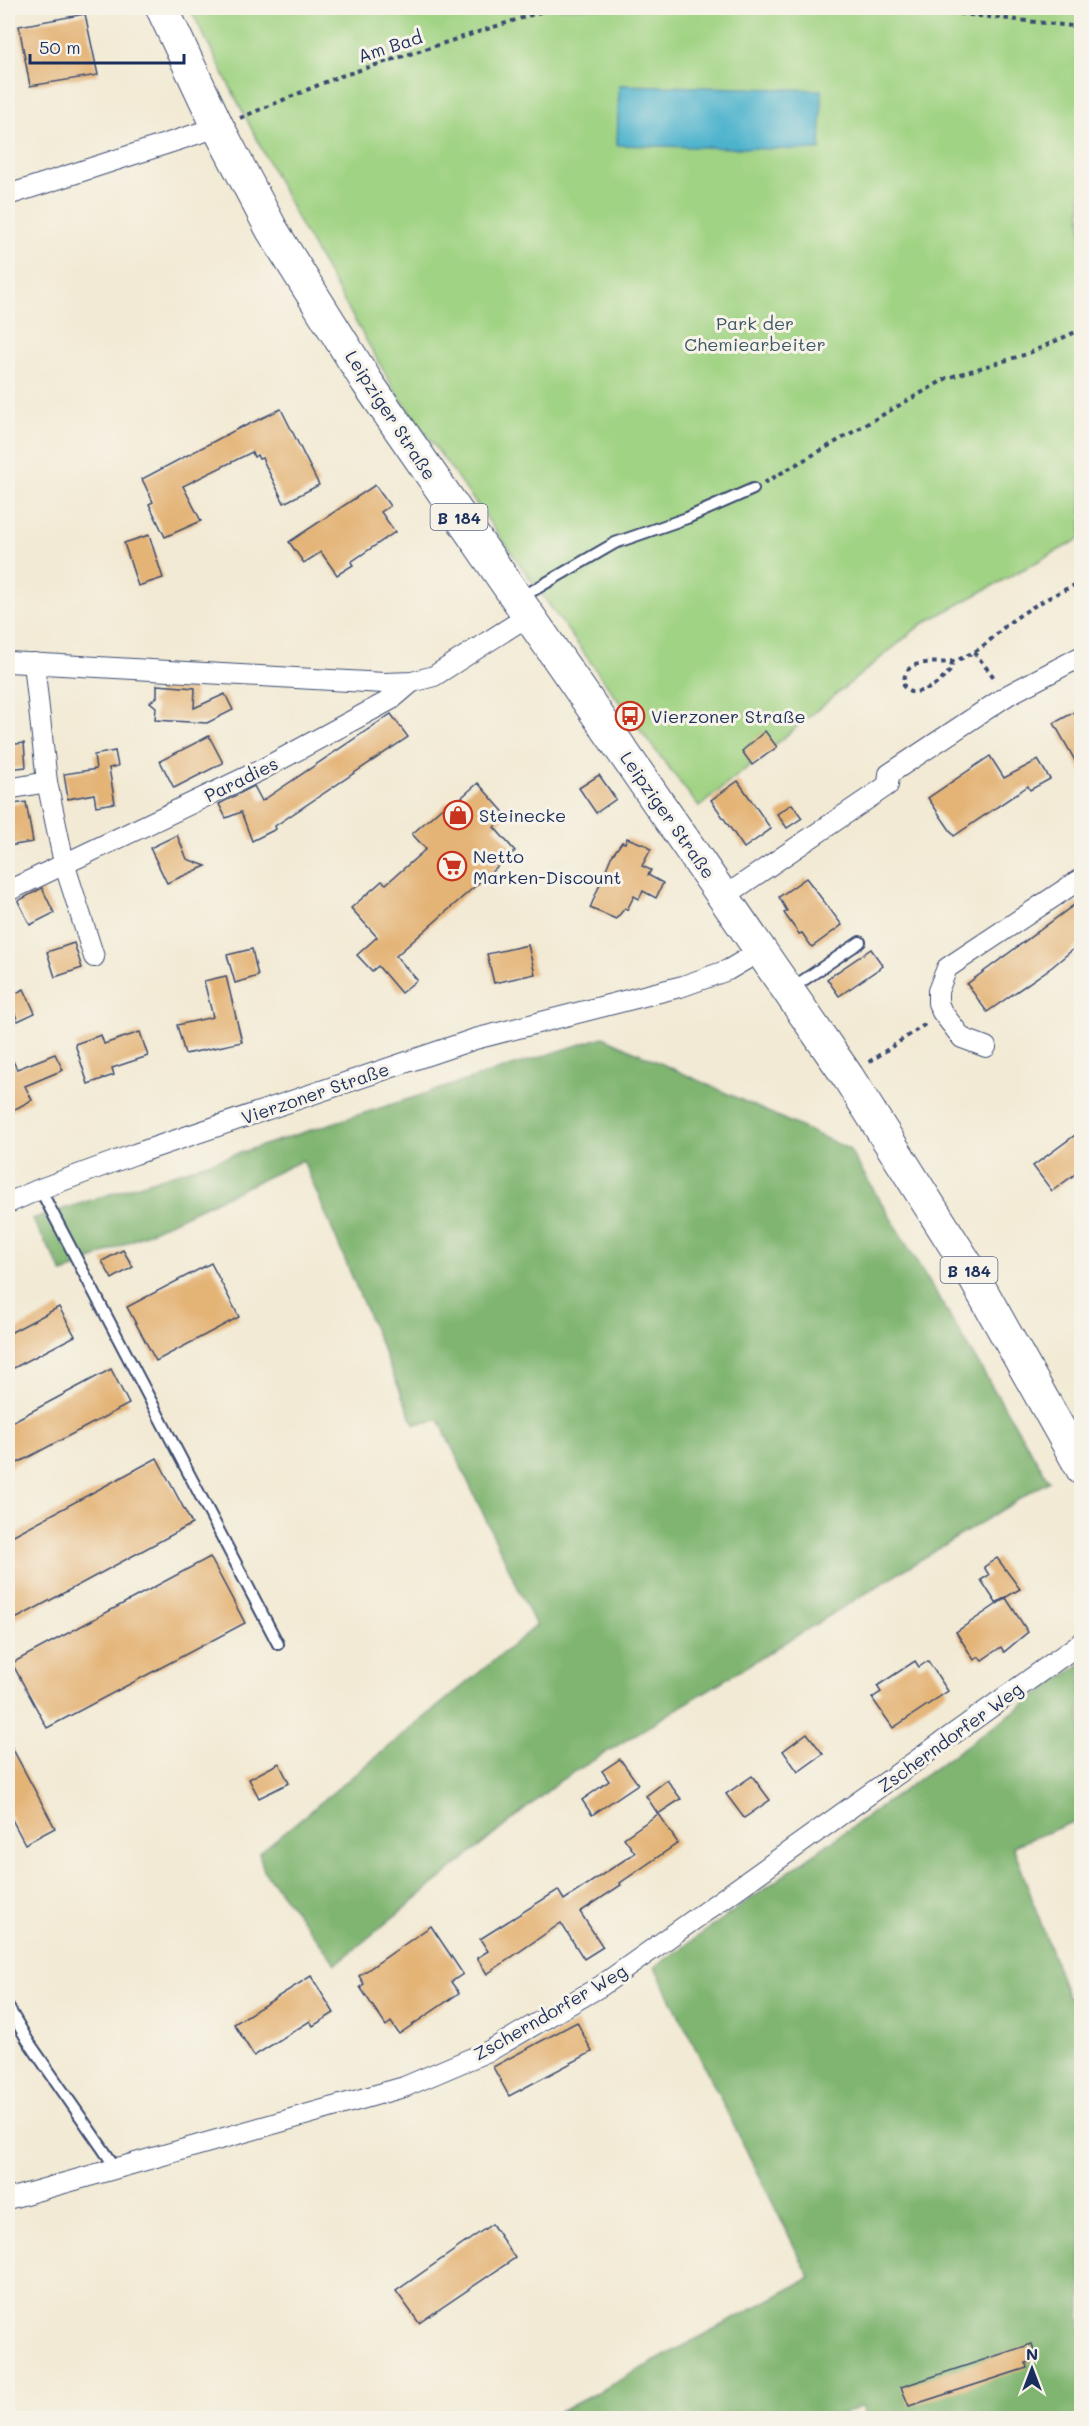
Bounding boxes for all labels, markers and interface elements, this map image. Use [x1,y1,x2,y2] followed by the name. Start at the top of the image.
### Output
[355,24,425,68] street label: Am Bad
[30,27,184,65] scale bar
[39,35,81,59] text: 50 m
[684,311,826,356] park label: Park der Chemiearbeiter
[340,346,442,484] street label: Leipziger Straße
[430,504,488,530] road number: B 184
[614,700,646,732] bus stop icon: Vierzoner Straße
[651,704,806,728] place label: Vierzoner Straße
[615,747,721,883] street label: Leipziger Straße
[200,751,282,807] street label: Paradies
[442,799,474,831] shop icon: Steinecke
[479,803,566,827] place label: Steinecke
[473,844,621,889] place label: Netto Marken-Discount
[436,850,468,882] supermarket icon: Netto Marken-Discount
[238,1056,392,1130] street label: Vierzoner Straße
[940,1257,998,1283] road number: B 184
[873,1676,1027,1798] street label: Zscherndorfer Weg
[469,1958,631,2066] street label: Zscherndorfer Weg
[1002,2339,1062,2399] north arrow
[1026,2343,1038,2364] text: N

